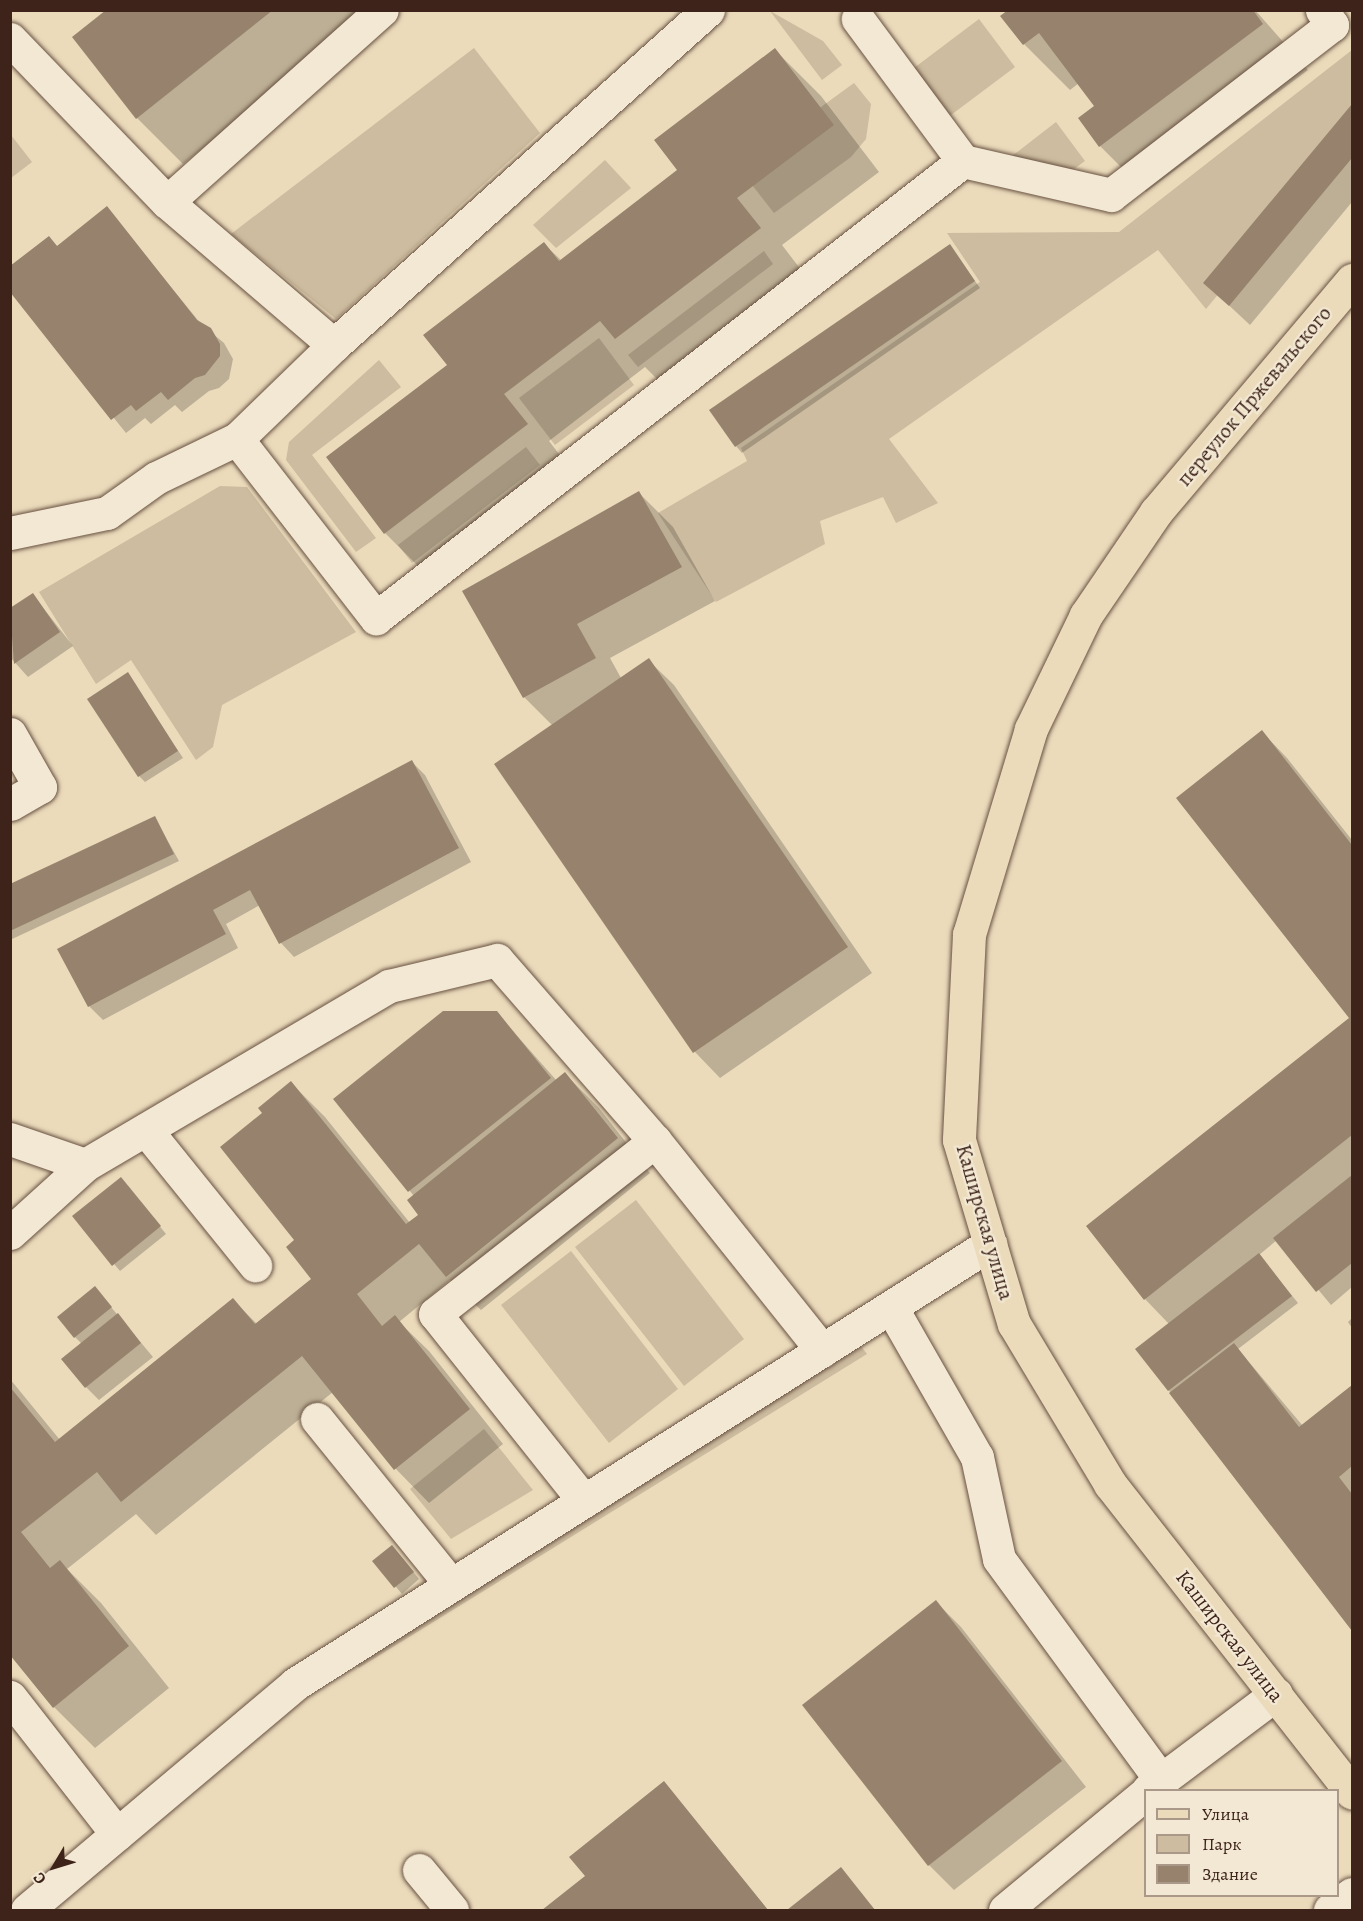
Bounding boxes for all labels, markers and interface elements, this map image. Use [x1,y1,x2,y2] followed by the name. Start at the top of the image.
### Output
[1171,301,1337,491] street label: переулок Пржевальского
[951,1141,1019,1303] street label: Каширская улица
[1171,1565,1289,1707] street label: Каширская улица
[1144,1789,1339,1897] legend
[1202,1802,1249,1826] text: Улица
[1202,1832,1242,1856] text: Парк
[24,1837,84,1897] north arrow
[1202,1862,1258,1886] text: Здание
[28,1867,52,1889] text: С

